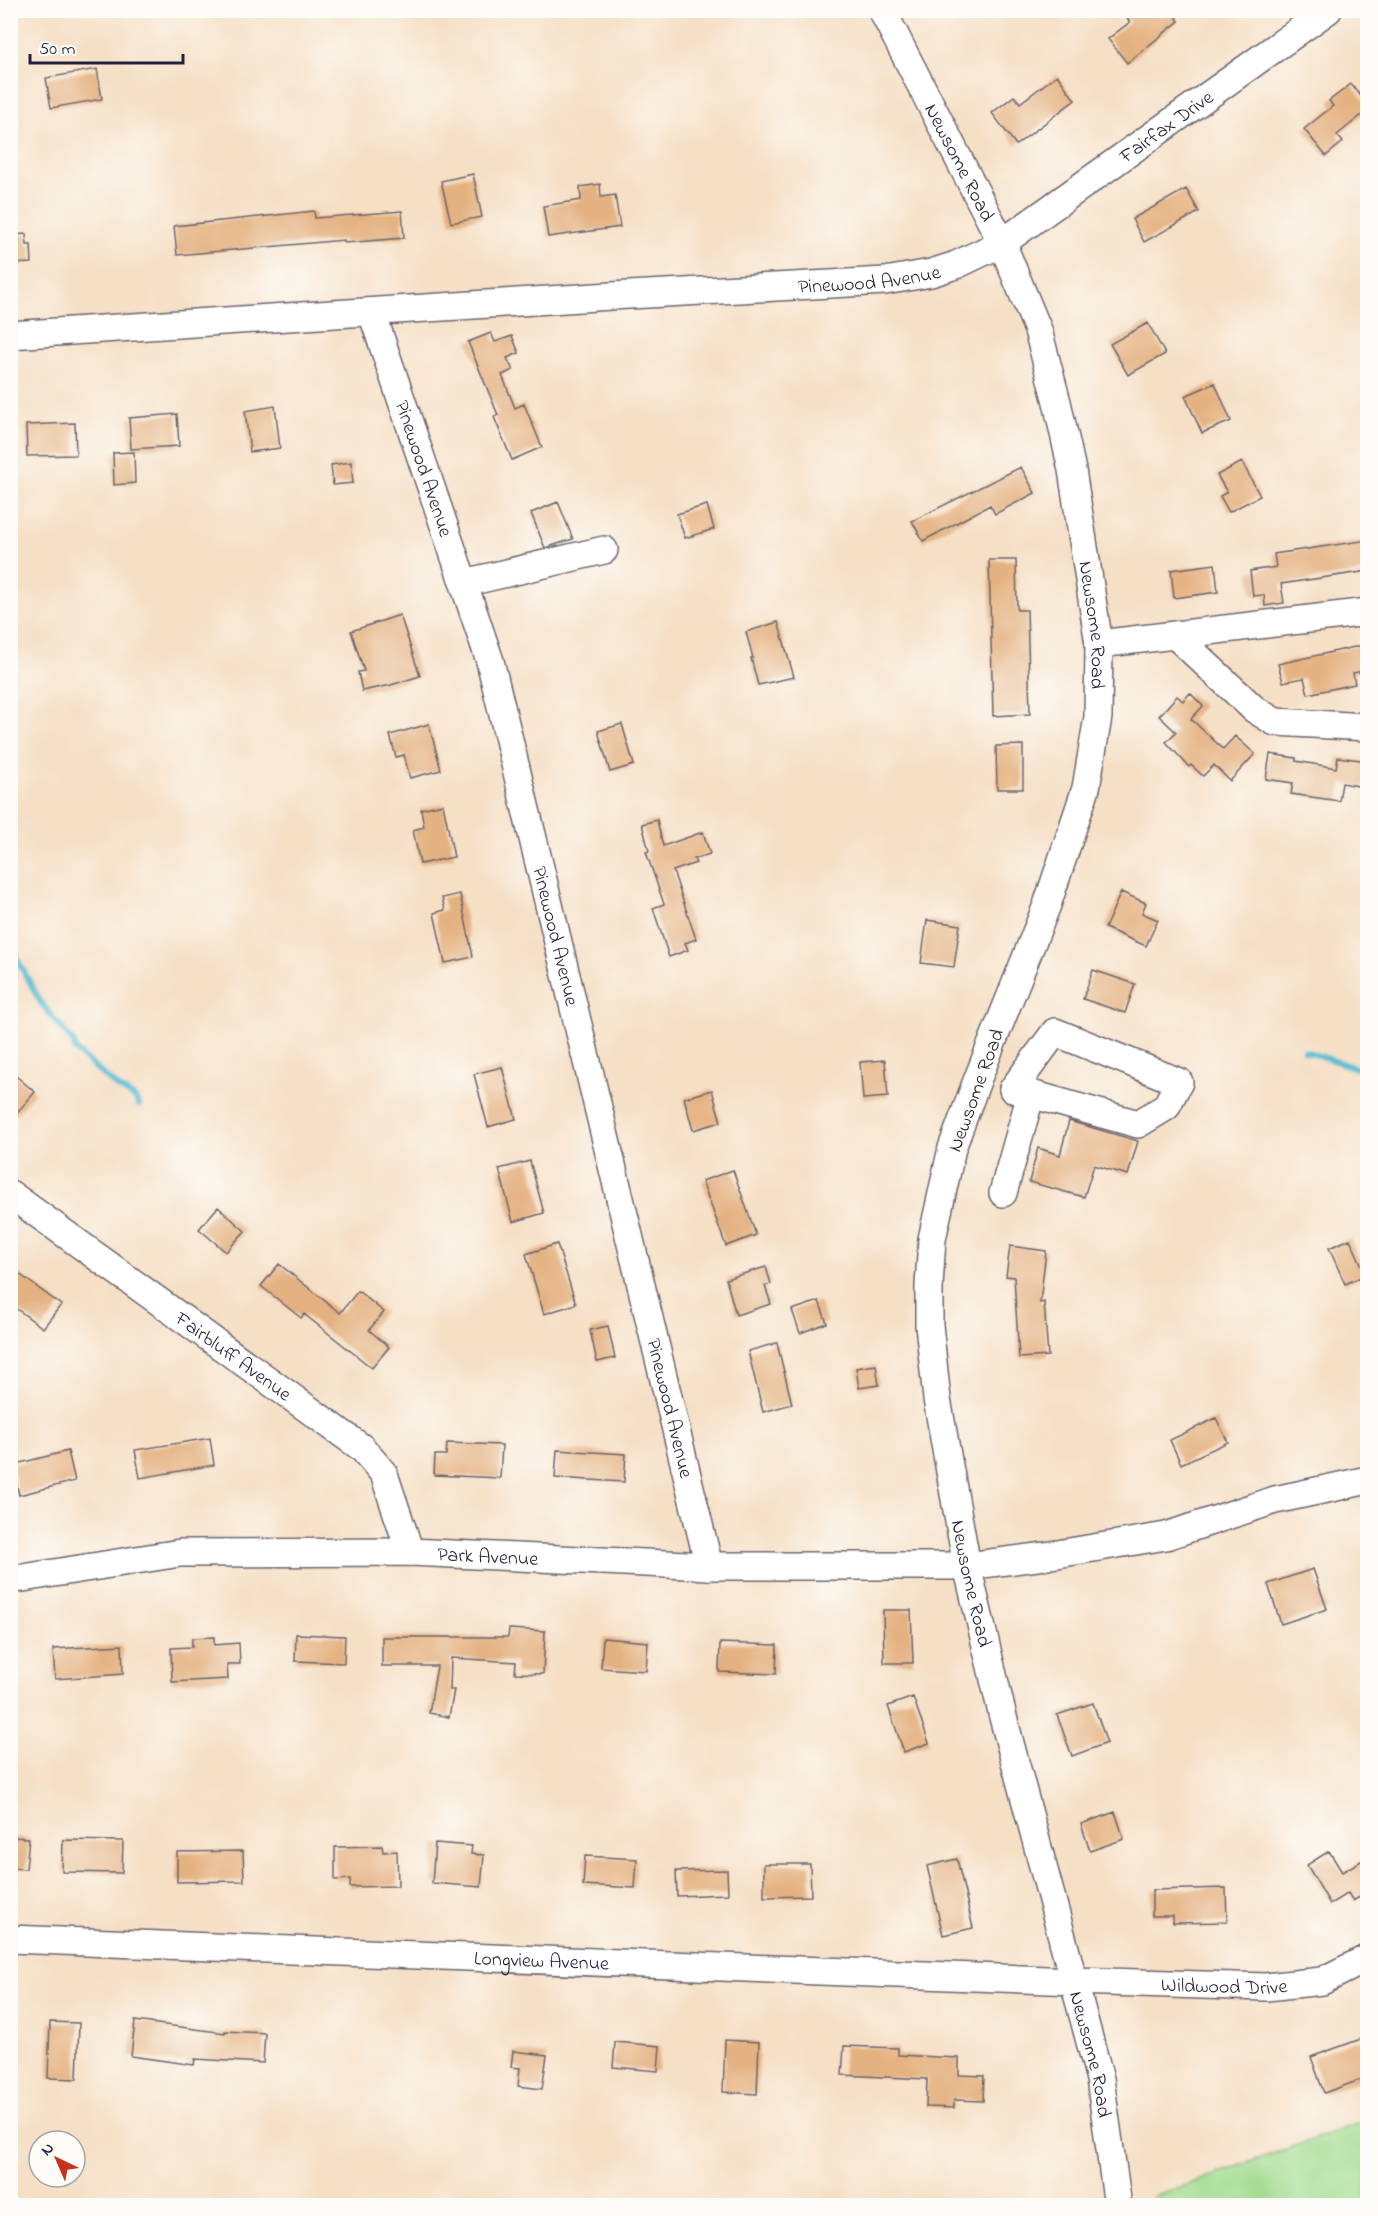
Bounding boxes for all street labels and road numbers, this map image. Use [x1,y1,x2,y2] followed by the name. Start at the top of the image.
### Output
[1114,84,1220,172] street label: Fairfax Drive
[916,99,1001,227] street label: Newsome Road
[797,259,945,303] street label: Pinewood Avenue
[386,397,459,541] street label: Pinewood Avenue
[1069,559,1111,689] street label: Newsome Road
[523,863,585,1009] street label: Pinewood Avenue
[942,1025,1013,1156] street label: Newsome Road
[167,1305,297,1410] street label: Fairbluff Avenue
[637,1336,699,1481] street label: Pinewood Avenue
[942,1518,998,1650] street label: Newsome Road
[437,1541,539,1575] street label: Park Avenue
[473,1945,610,1980] street label: Longview Avenue
[1160,1972,1289,2004] street label: Wildwood Drive
[1060,1988,1117,2120] street label: Newsome Road

